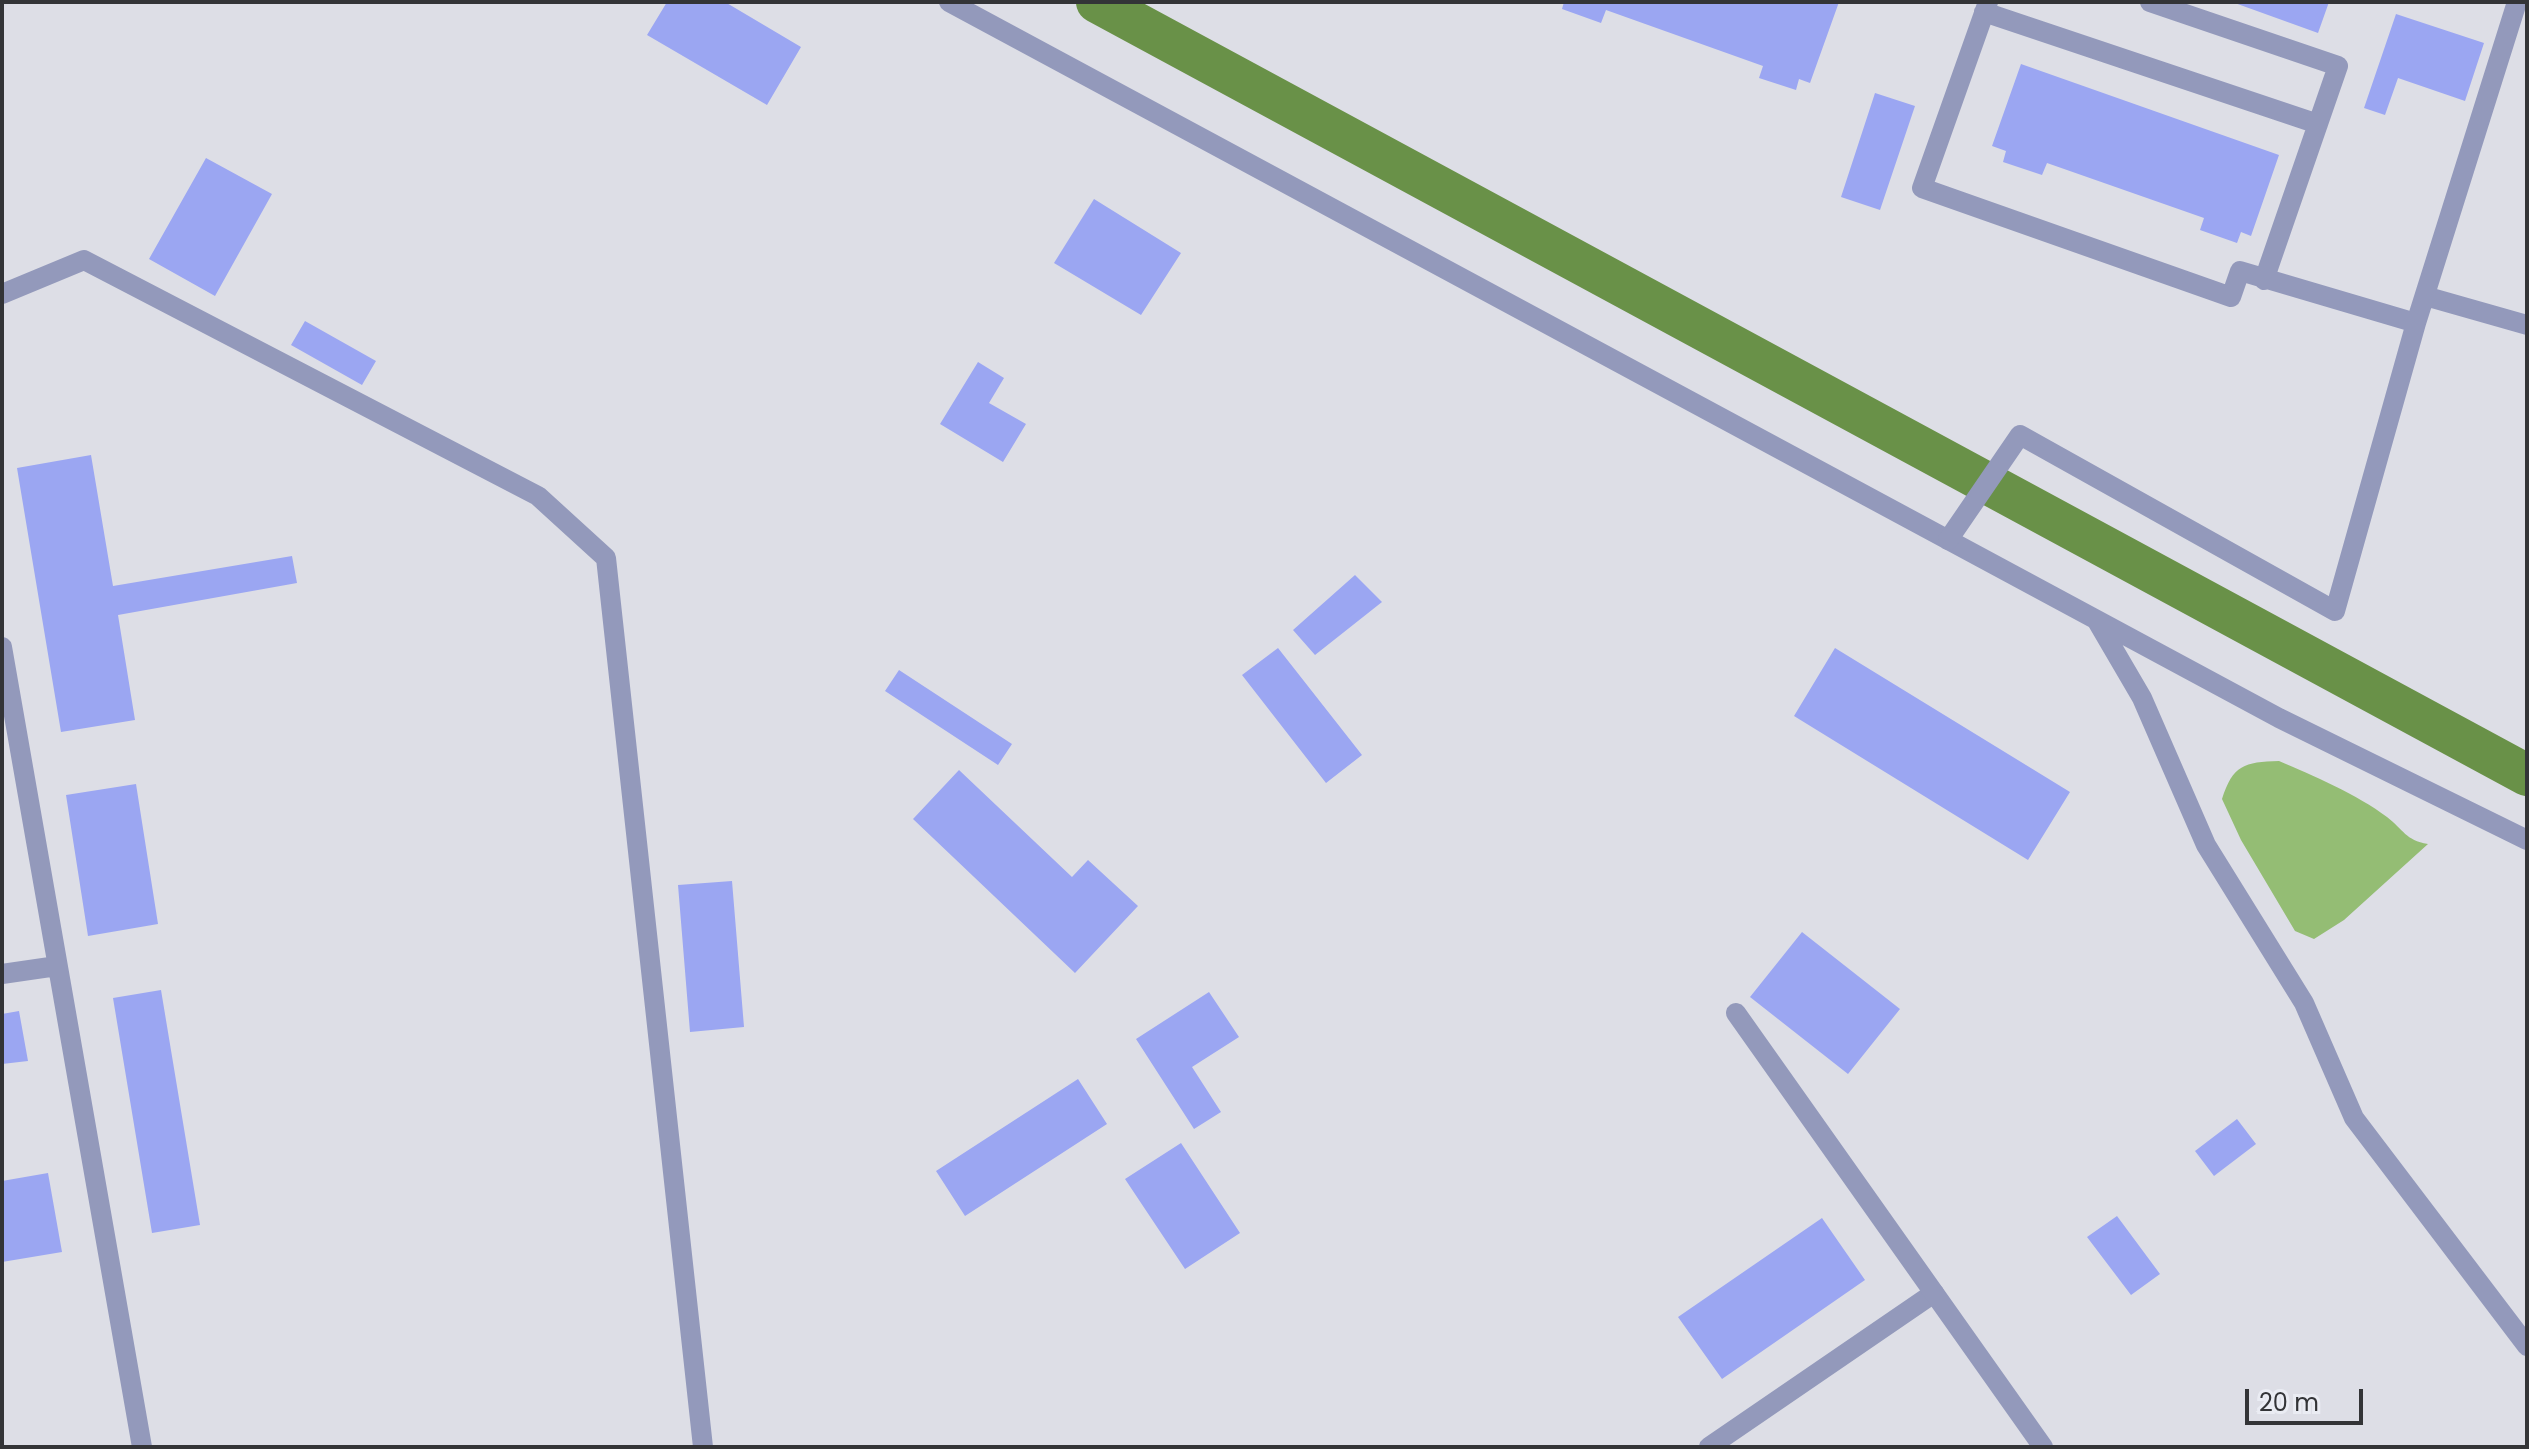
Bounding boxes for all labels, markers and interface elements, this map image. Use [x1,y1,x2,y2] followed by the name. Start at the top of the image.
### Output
[2249,1373,2367,1423] scale bar
[2259,1386,2319,1419] text: 20 m

